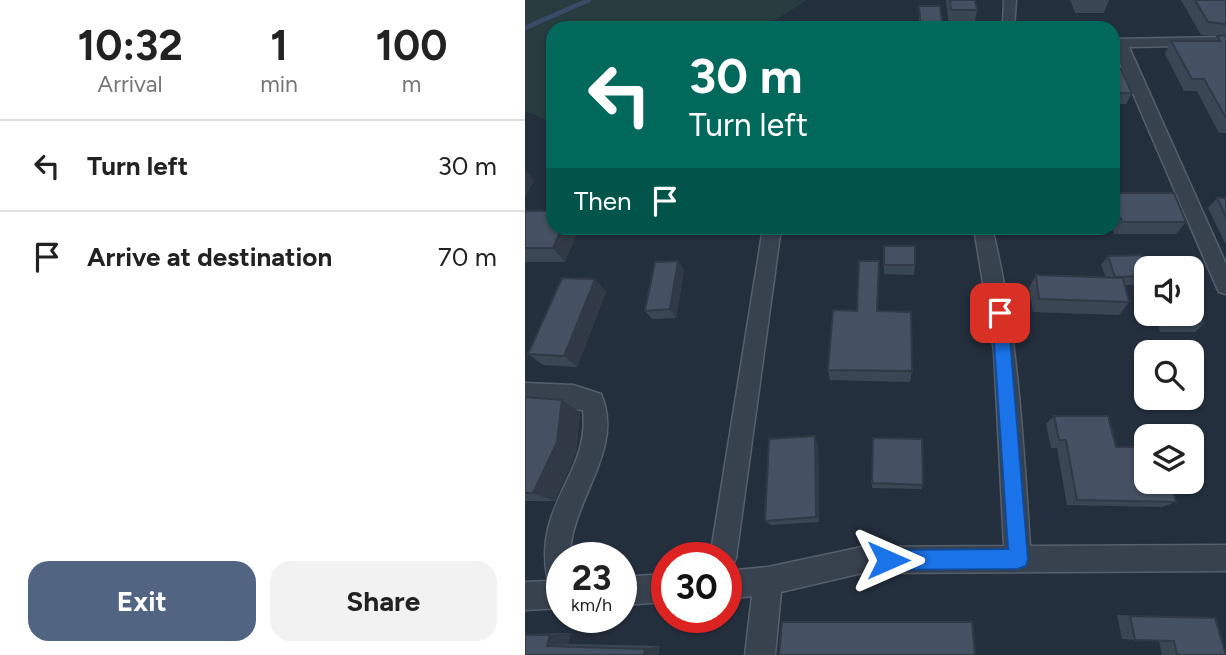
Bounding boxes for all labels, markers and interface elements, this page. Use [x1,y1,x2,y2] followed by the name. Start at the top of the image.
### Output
[77,20,183,71] text: 10:32
[270,20,288,71] text: 1
[375,20,448,71] text: 100
[689,46,802,105] text: 30 m
[574,49,665,140] icon: left
[98,70,163,98] text: Arrival
[260,70,298,98] text: min
[402,70,421,98] text: m
[689,106,808,144] text: Turn left
[28,147,66,185] icon: left
[87,150,188,182] text: Turn left
[438,150,497,182] text: 30 m
[646,182,684,220] icon: arrive
[574,185,632,217] text: Then
[28,238,66,276] icon: arrive
[87,241,332,273] text: Arrive at destination
[438,241,497,273] text: 70 m
[1134,256,1204,494] map controls
[1134,256,1204,326] button: sound
[970,283,1030,343] pin
[981,294,1019,332] icon: arrive
[1134,340,1204,410] button: search
[1134,424,1204,494] button: layers
[851,523,925,597] position arrow
[651,542,742,633] speed limit sign: 30
[572,557,611,599] text: 23
[28,561,256,641] button: Exit
[270,561,497,641] button: Share
[571,594,612,616] text: km/h

